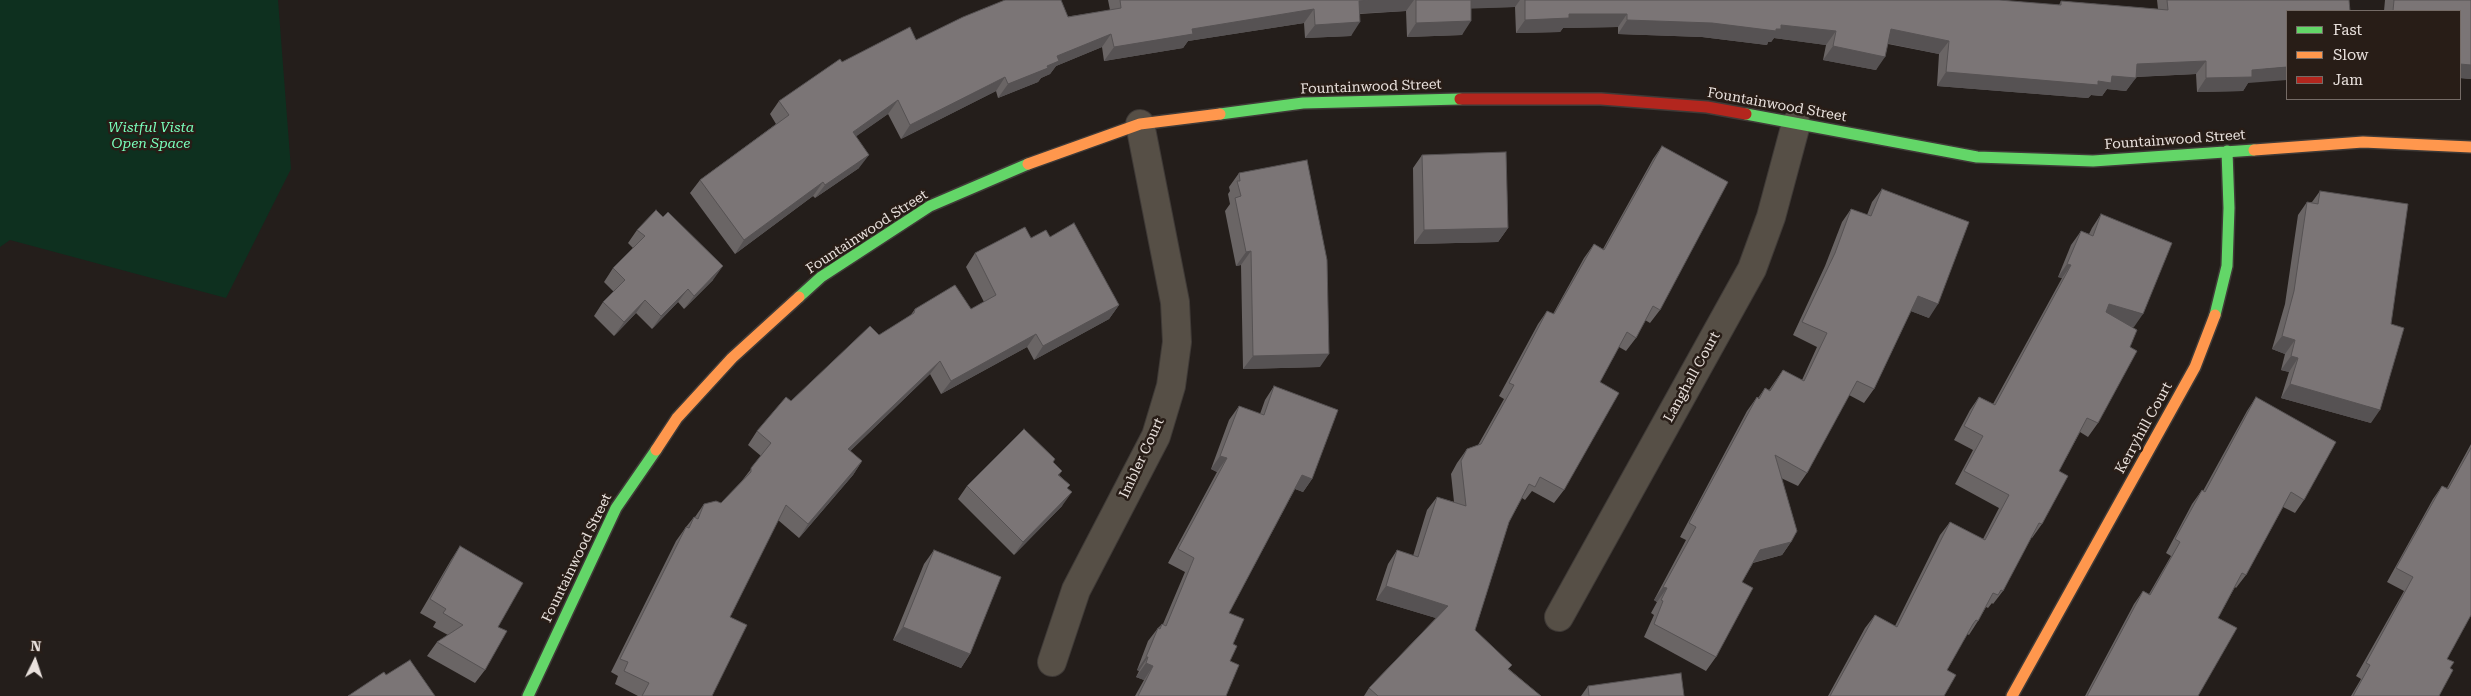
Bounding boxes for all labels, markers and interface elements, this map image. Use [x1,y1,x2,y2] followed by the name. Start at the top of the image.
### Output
[2286,10,2461,100] legend
[2333,21,2362,39] text: Fast
[2333,46,2368,64] text: Slow
[2333,71,2363,89] text: Jam
[1300,76,1442,98] street label: Fountainwood Street
[1706,84,1848,126] street label: Fountainwood Street
[108,120,194,152] park label: Wistful Vista Open Space
[2104,127,2246,153] street label: Fountainwood Street
[803,186,931,278] street label: Fountainwood Street
[1660,329,1724,425] street label: Langhall Court
[2112,379,2176,477] street label: Kerryhill Court
[1116,415,1168,501] street label: Imbler Court
[538,491,616,625] street label: Fountainwood Street
[10,636,60,686] north arrow
[30,638,42,654] text: N

